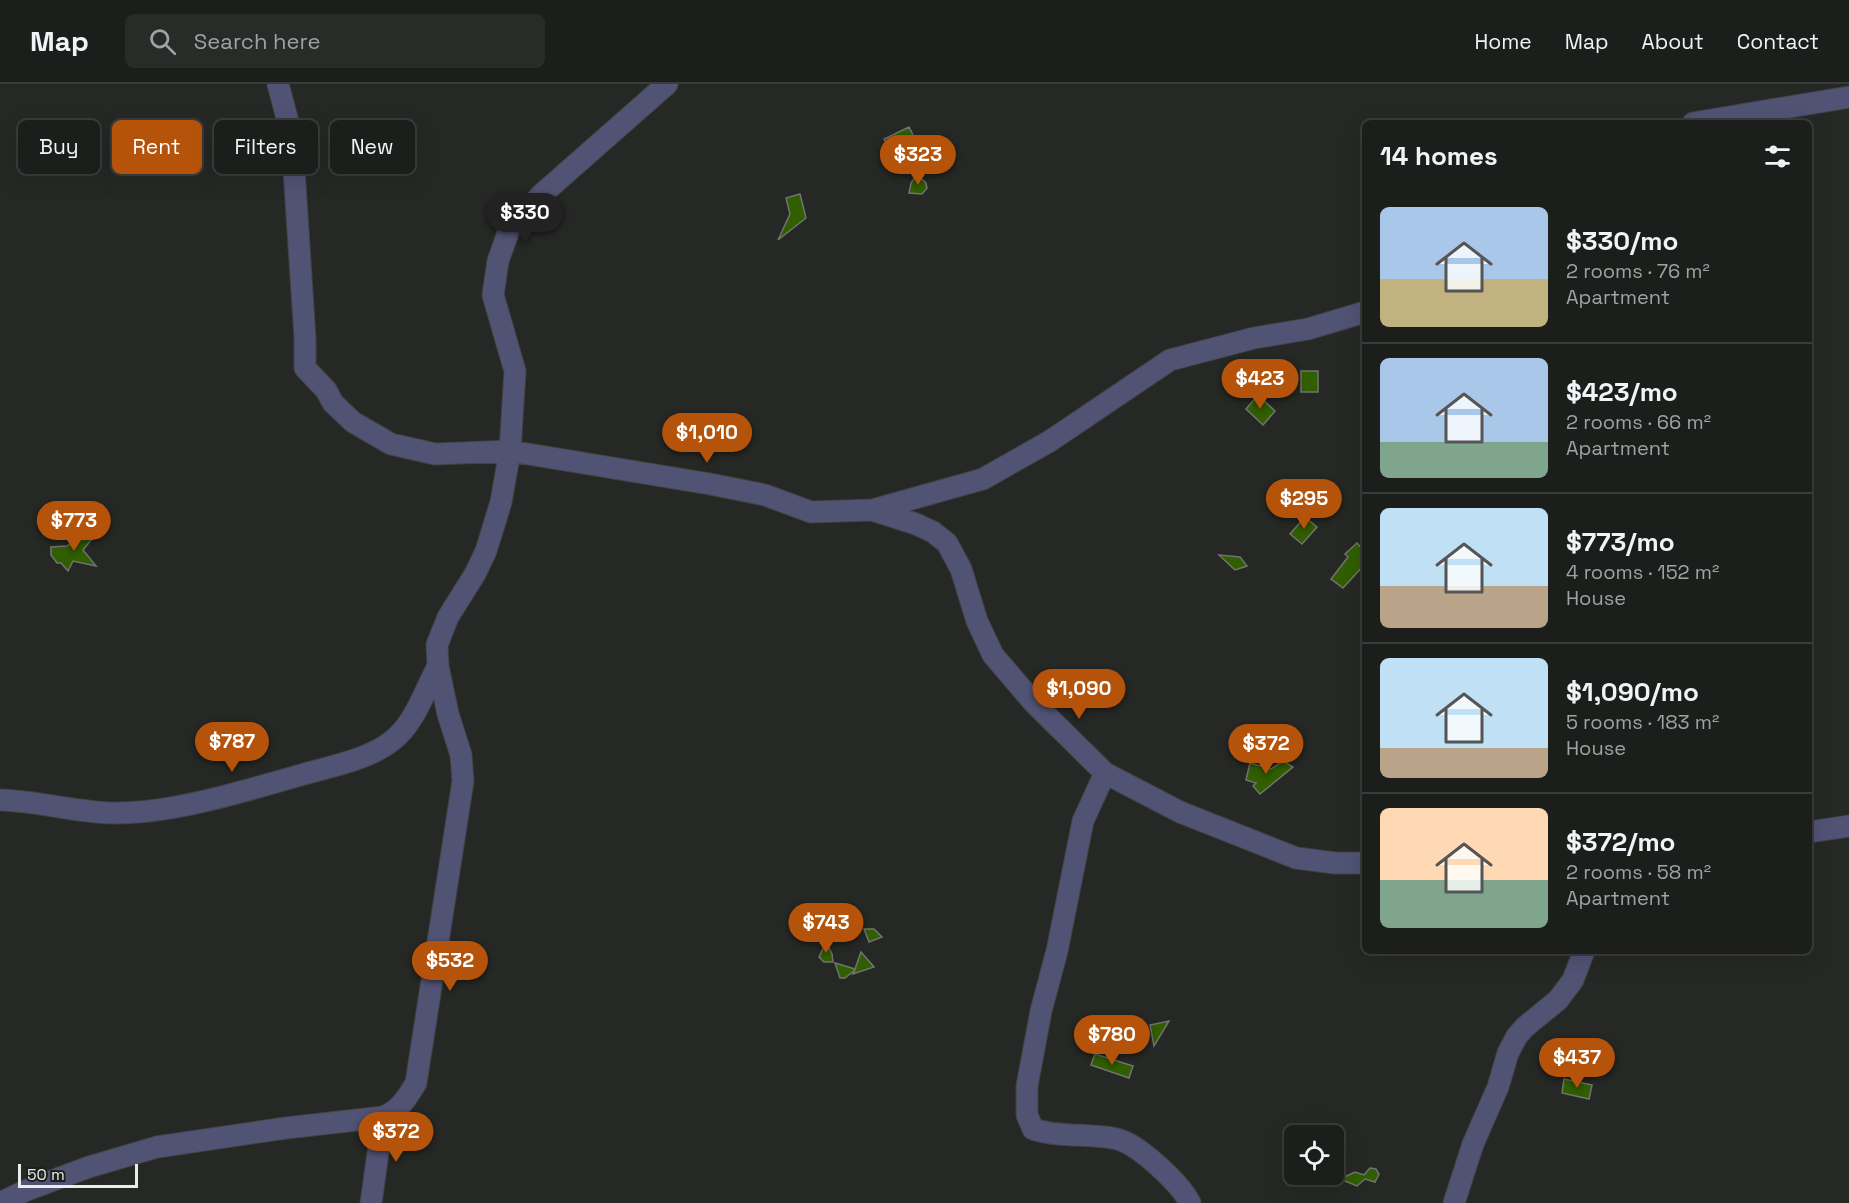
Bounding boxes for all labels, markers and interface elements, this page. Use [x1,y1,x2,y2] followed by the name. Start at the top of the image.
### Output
[125,14,545,68] search box
[30,23,89,59] text: Map
[146,25,179,58] icon: search
[194,27,321,55] text: Search here
[1474,28,1532,55] text: Home
[1565,28,1609,55] text: Map
[1642,28,1704,55] text: About
[1737,28,1819,55] text: Contact
[18,120,100,174] chip: Buy
[112,120,202,174] chip: Rent
[214,120,318,174] chip: Filters
[330,120,415,174] chip: New
[882,135,954,186] pin: $323
[1380,139,1498,173] text: 14 homes
[1761,140,1794,173] icon: filters
[894,141,942,167] text: $323
[489,193,561,244] pin: $330
[500,199,550,225] text: $330
[1566,224,1678,258] text: $330/mo
[1428,231,1500,303] icon: home
[1566,258,1710,284] text: 2 rooms · 76 m²
[1566,284,1670,310] text: Apartment
[1224,359,1296,410] pin: $423
[1236,365,1284,391] text: $423
[1566,375,1678,409] text: $423/mo
[1428,382,1500,454] icon: home
[1566,409,1711,435] text: 2 rooms · 66 m²
[658,413,756,464] pin: $1,010
[676,419,738,445] text: $1,010
[1566,435,1670,461] text: Apartment
[1268,479,1340,530] pin: $295
[1280,485,1328,511] text: $295
[38,501,110,552] pin: $773
[51,507,97,533] text: $773
[1566,525,1675,559] text: $773/mo
[1428,532,1500,604] icon: home
[1566,559,1719,585] text: 4 rooms · 152 m²
[1566,585,1626,611] text: House
[1030,669,1128,720] pin: $1,090
[1046,675,1112,701] text: $1,090
[1566,675,1699,709] text: $1,090/mo
[1428,682,1500,754] icon: home
[1566,709,1719,735] text: 5 rooms · 183 m²
[196,722,268,773] pin: $787
[1230,724,1302,775] pin: $372
[209,728,255,754] text: $787
[1242,730,1290,756] text: $372
[1566,735,1626,761] text: House
[1566,825,1676,859] text: $372/mo
[1428,832,1500,904] icon: home
[1566,859,1711,885] text: 2 rooms · 58 m²
[1566,885,1670,911] text: Apartment
[790,903,862,954] pin: $743
[802,909,850,935] text: $743
[414,941,486,992] pin: $532
[426,947,474,973] text: $532
[1076,1015,1148,1066] pin: $780
[1088,1021,1136,1047] text: $780
[1541,1038,1613,1089] pin: $437
[1553,1044,1601,1070] text: $437
[360,1112,432,1163] pin: $372
[372,1118,420,1144] text: $372
[1284,1125,1344,1185] map controls
[1284,1125,1344,1185] button: locate
[18,1161,138,1188] scale bar
[27,1164,65,1185] text: 50 m

